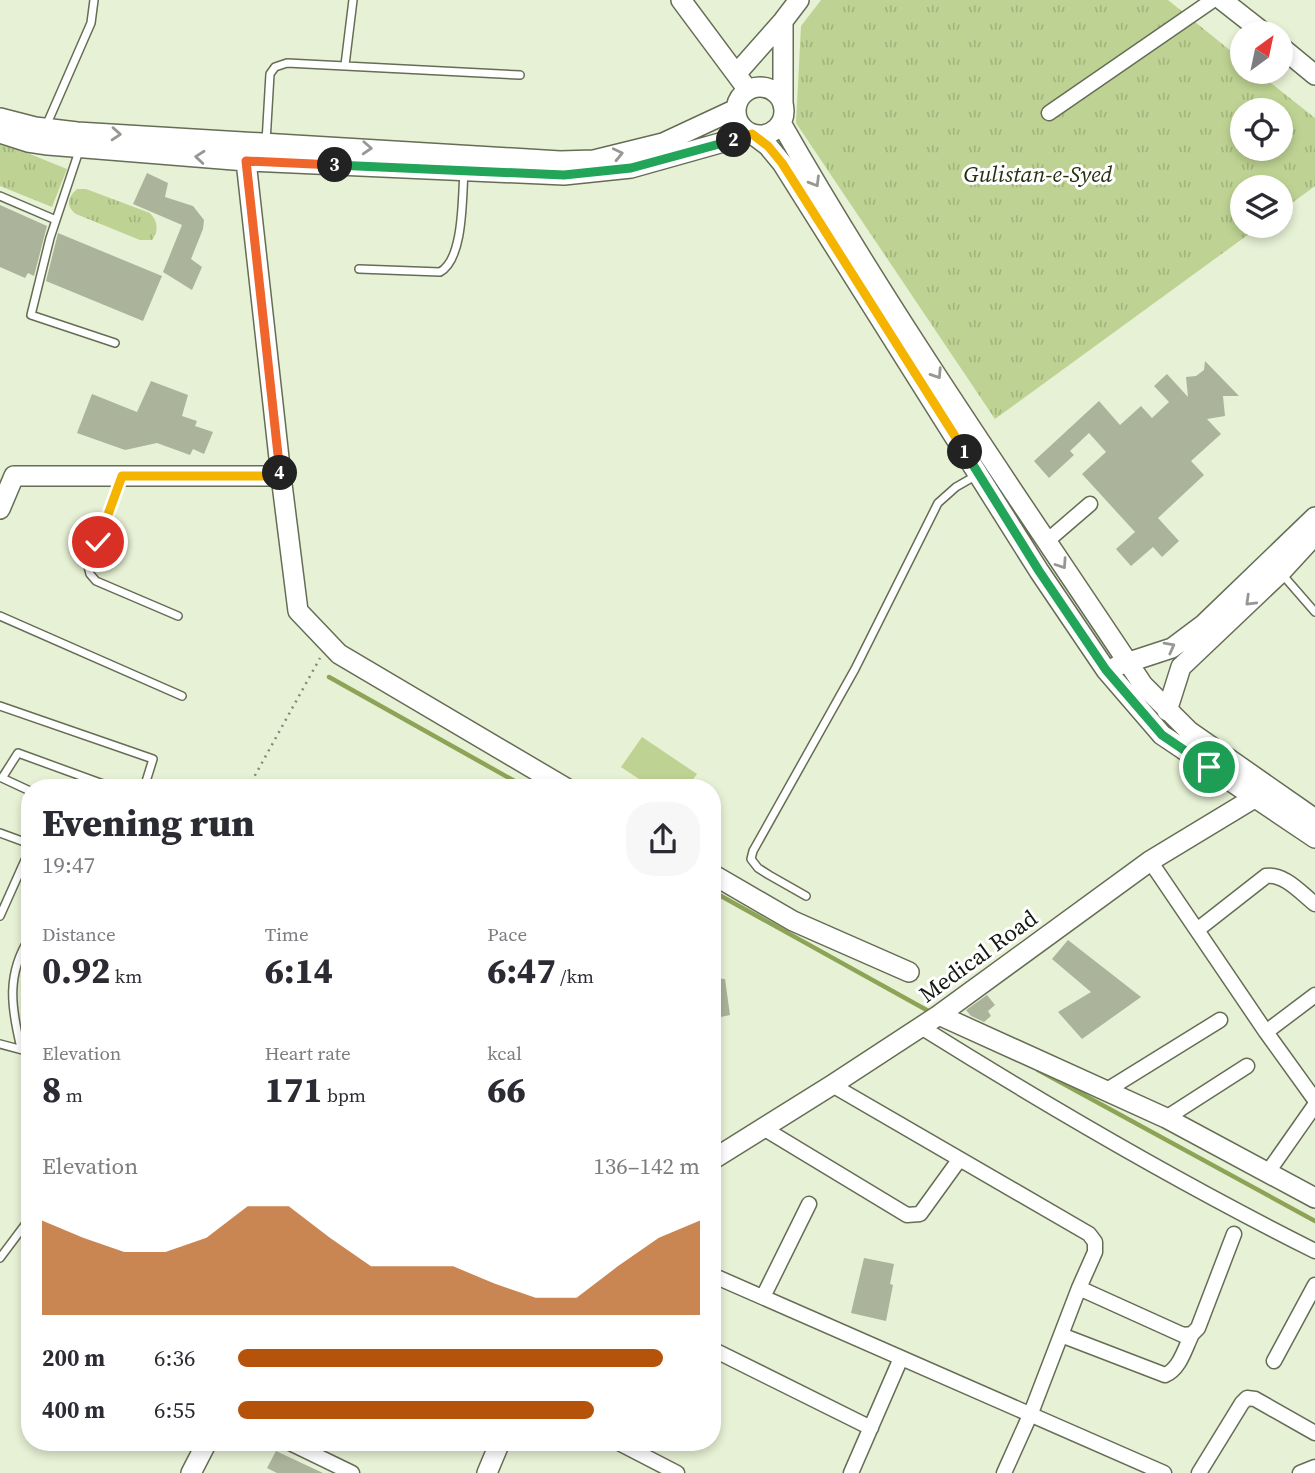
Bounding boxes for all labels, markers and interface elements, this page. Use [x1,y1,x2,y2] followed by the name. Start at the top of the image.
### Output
[1230,21,1293,84] north arrow
[1230,21,1293,238] map controls
[1230,98,1293,161] button: locate
[716,122,752,158] pin: 2
[110,126,121,141] one-way arrow
[728,126,739,152] text: 2
[362,140,373,155] one-way arrow
[318,148,352,182] pin: 3
[612,148,624,163] one-way arrow
[194,150,205,165] one-way arrow
[329,151,340,177] text: 3
[963,158,1113,190] park label: Gulistan-e-Syed
[807,175,820,188] one-way arrow
[1230,175,1293,238] button: layers
[929,366,942,379] one-way arrow
[948,434,982,470] pin: 1
[959,438,970,464] text: 1
[262,456,298,490] pin: 4
[274,459,285,485] text: 4
[68,512,128,572] pin
[79,523,117,561] icon: check
[1054,556,1067,569] one-way arrow
[1245,593,1258,605] one-way arrow
[1163,642,1175,656] one-way arrow
[1179,737,1239,797] pin
[1190,748,1228,786] icon: arrive
[42,797,255,849] text: Evening run
[626,802,700,876] button: share
[42,849,95,881] text: 19:47
[912,902,1044,1010] street label: Medical Road
[42,921,116,947] text: Distance
[265,921,309,947] text: Time
[487,921,527,947] text: Pace
[42,947,110,995] text: 0.92
[265,947,333,995] text: 6:14
[487,947,556,995] text: 6:47
[110,963,142,989] text: km
[556,963,594,989] text: /km
[42,1040,121,1066] text: Elevation
[265,1040,351,1066] text: Heart rate
[487,1040,522,1066] text: kcal
[42,1066,61,1114] text: 8
[265,1066,323,1114] text: 171
[487,1066,526,1114] text: 66
[61,1082,83,1108] text: m
[323,1082,366,1108] text: bpm
[42,1150,138,1182] text: Elevation
[593,1150,700,1182] text: 136–142 m
[42,1342,105,1374] text: 200 m
[154,1342,195,1374] text: 6:36
[42,1394,105,1426] text: 400 m
[154,1394,195,1426] text: 6:55

